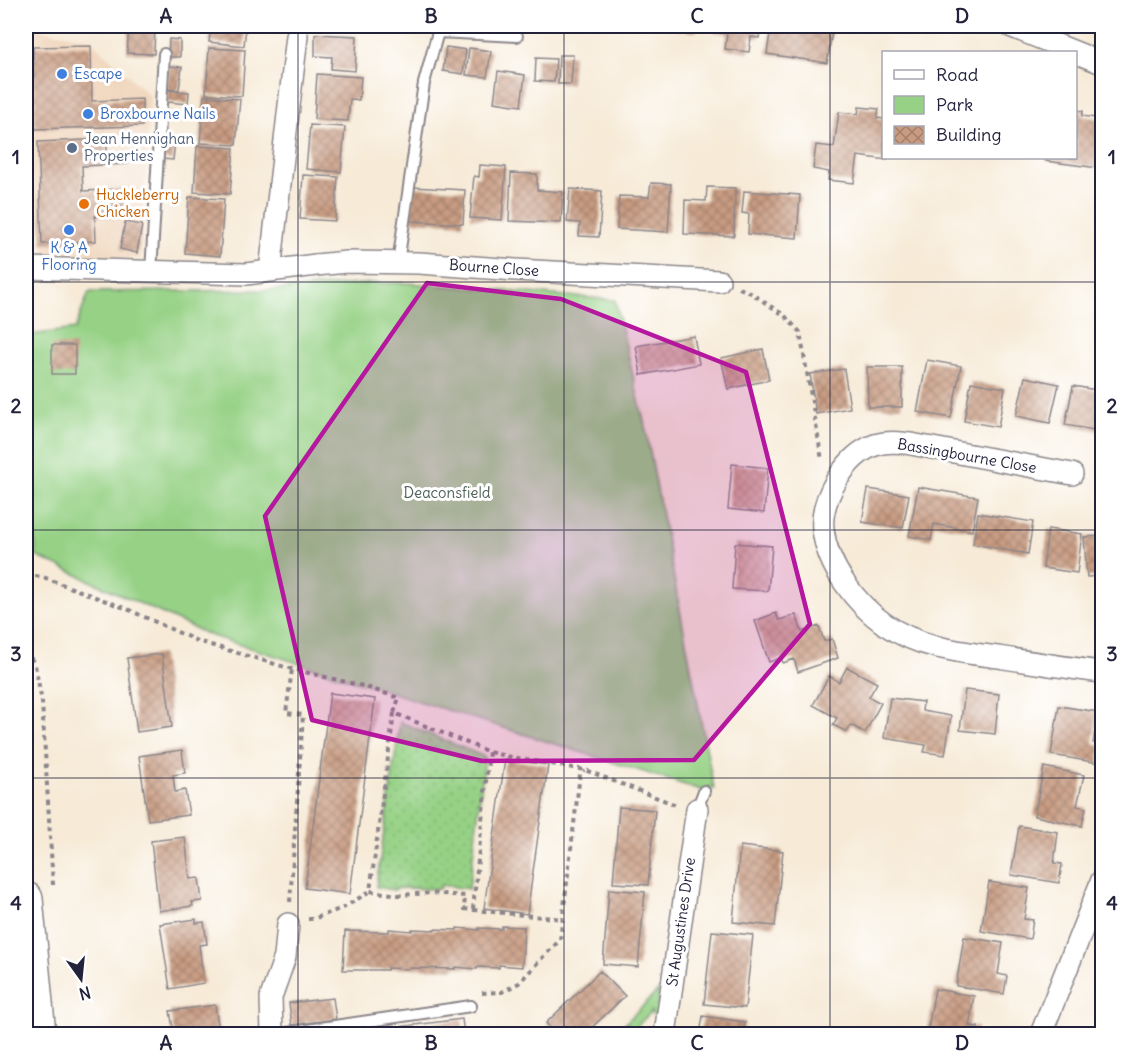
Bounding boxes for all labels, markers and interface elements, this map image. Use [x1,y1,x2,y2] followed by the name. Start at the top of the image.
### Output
[160,3,173,28] text: A
[424,3,438,28] text: B
[690,3,704,28] text: C
[955,3,969,28] text: D
[882,51,1077,159] legend
[936,63,979,86] text: Road
[74,64,122,83] place label: Escape
[55,67,69,81] marker: Escape
[936,93,973,116] text: Park
[100,104,216,123] place label: Broxbourne Nails
[81,107,95,121] marker: Broxbourne Nails
[936,123,1001,146] text: Building
[84,129,195,165] place label: Jean Hennighan Properties
[65,141,79,155] marker: Jean Hennighan Properties
[12,144,20,169] text: 1
[1108,144,1116,169] text: 1
[96,185,179,221] place label: Huckleberry Chicken
[77,197,91,211] marker: Huckleberry Chicken
[62,223,76,237] marker: K & A Flooring
[41,238,97,274] place label: K & A Flooring
[448,255,540,280] street label: Bourne Close
[11,393,22,418] text: 2
[1107,393,1118,418] text: 2
[896,434,1038,477] street label: Bassingbourne Close
[403,483,491,502] park label: Deaconsfield
[10,641,22,666] text: 3
[1106,641,1118,666] text: 3
[662,856,699,988] street label: St Augustines Drive
[10,890,22,915] text: 4
[1106,890,1118,915] text: 4
[51,949,111,1009] north arrow
[77,982,93,1005] text: N
[160,1030,173,1055] text: A
[424,1030,438,1055] text: B
[690,1030,704,1055] text: C
[955,1030,969,1055] text: D

